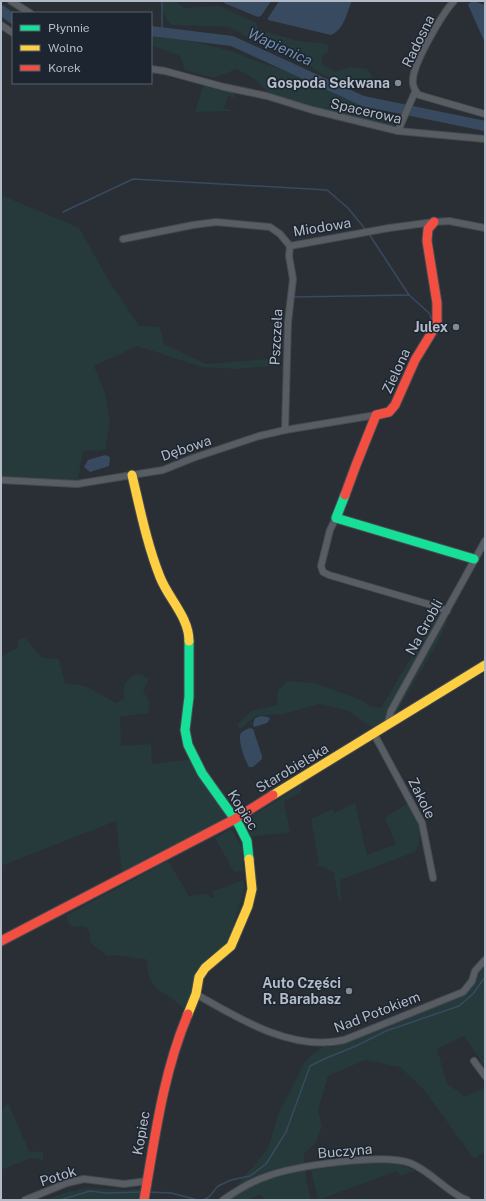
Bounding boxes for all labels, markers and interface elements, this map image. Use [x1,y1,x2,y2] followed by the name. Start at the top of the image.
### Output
[12,12,152,84] legend
[398,12,438,70] street label: Radosna
[48,21,90,35] text: Płynnie
[245,24,315,69] water label: Wapienica
[48,41,83,55] text: Wolno
[48,61,81,75] text: Korek
[267,75,390,91] place label: Gospoda Sekwana
[393,78,403,88] marker: Gospoda Sekwana
[329,95,403,127] street label: Spacerowa
[292,215,352,239] street label: Miodowa
[267,308,285,366] street label: Pszczela
[414,319,448,335] place label: Julex
[451,322,461,332] marker: Julex
[379,346,413,396] street label: Zielona
[159,432,213,464] street label: Dębowa
[402,596,446,658] street label: Na Grobli
[253,740,331,796] street label: Starobielska
[405,775,439,821] street label: Zakole
[224,787,262,833] street label: Kopiec
[262,975,341,1007] place label: Auto Części R. Barabasz
[344,986,354,996] marker: Auto Części R. Barabasz
[332,988,422,1036] street label: Nad Potokiem
[129,1110,153,1156] street label: Kopiec
[317,1141,373,1161] street label: Buczyna
[38,1163,78,1189] street label: Potok

